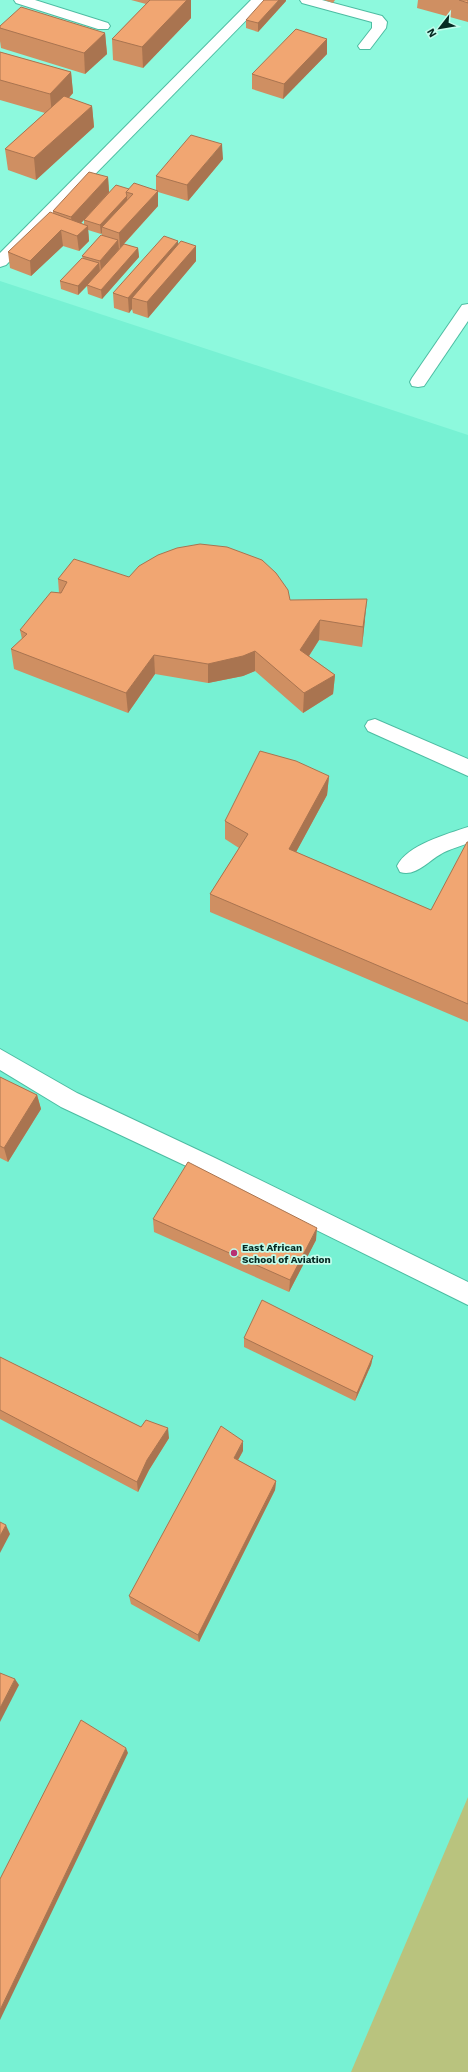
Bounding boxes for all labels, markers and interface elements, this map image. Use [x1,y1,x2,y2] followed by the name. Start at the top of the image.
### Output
[420,8,460,48] north arrow
[424,26,440,40] text: N
[242,1242,331,1265] place label: East African School of Aviation
[229,1248,239,1258] marker: East African School of Aviation

